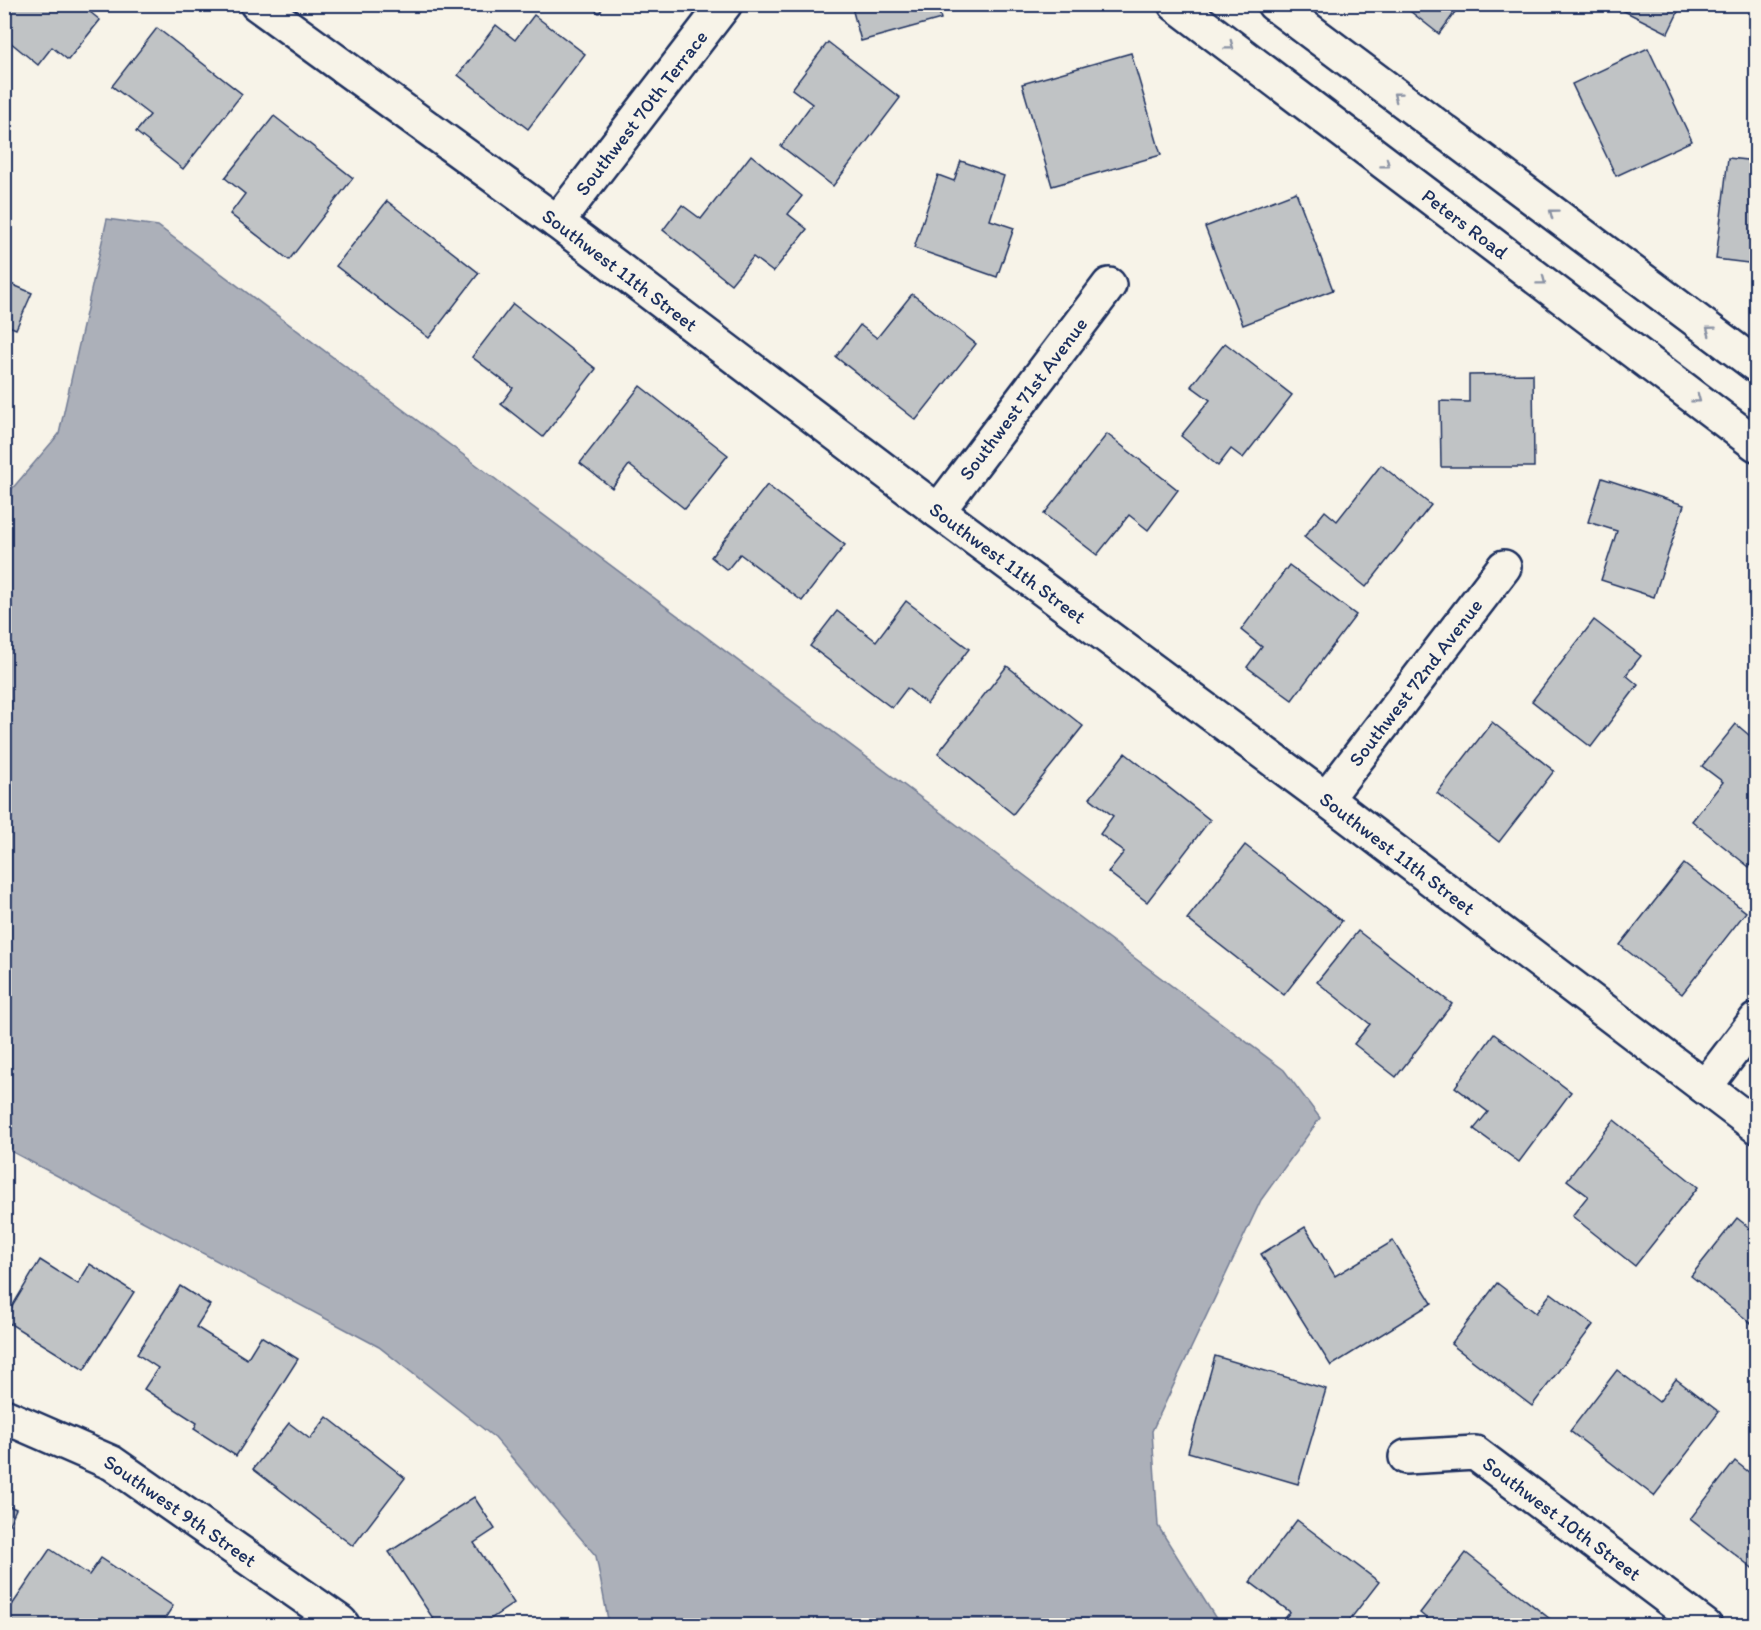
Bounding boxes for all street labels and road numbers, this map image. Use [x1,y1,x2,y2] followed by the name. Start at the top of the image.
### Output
[570,25,713,200] street label: Southwest 70th Terrace
[1417,183,1513,264] street label: Peters Road
[538,203,703,336] street label: Southwest 11th Street
[954,312,1092,485] street label: Southwest 71st Avenue
[925,497,1091,629] street label: Southwest 11th Street
[1344,594,1487,771] street label: Southwest 72nd Avenue
[1315,787,1480,920] street label: Southwest 11th Street
[101,1449,261,1572] street label: Southwest 9th Street
[1478,1451,1646,1586] street label: Southwest 10th Street

